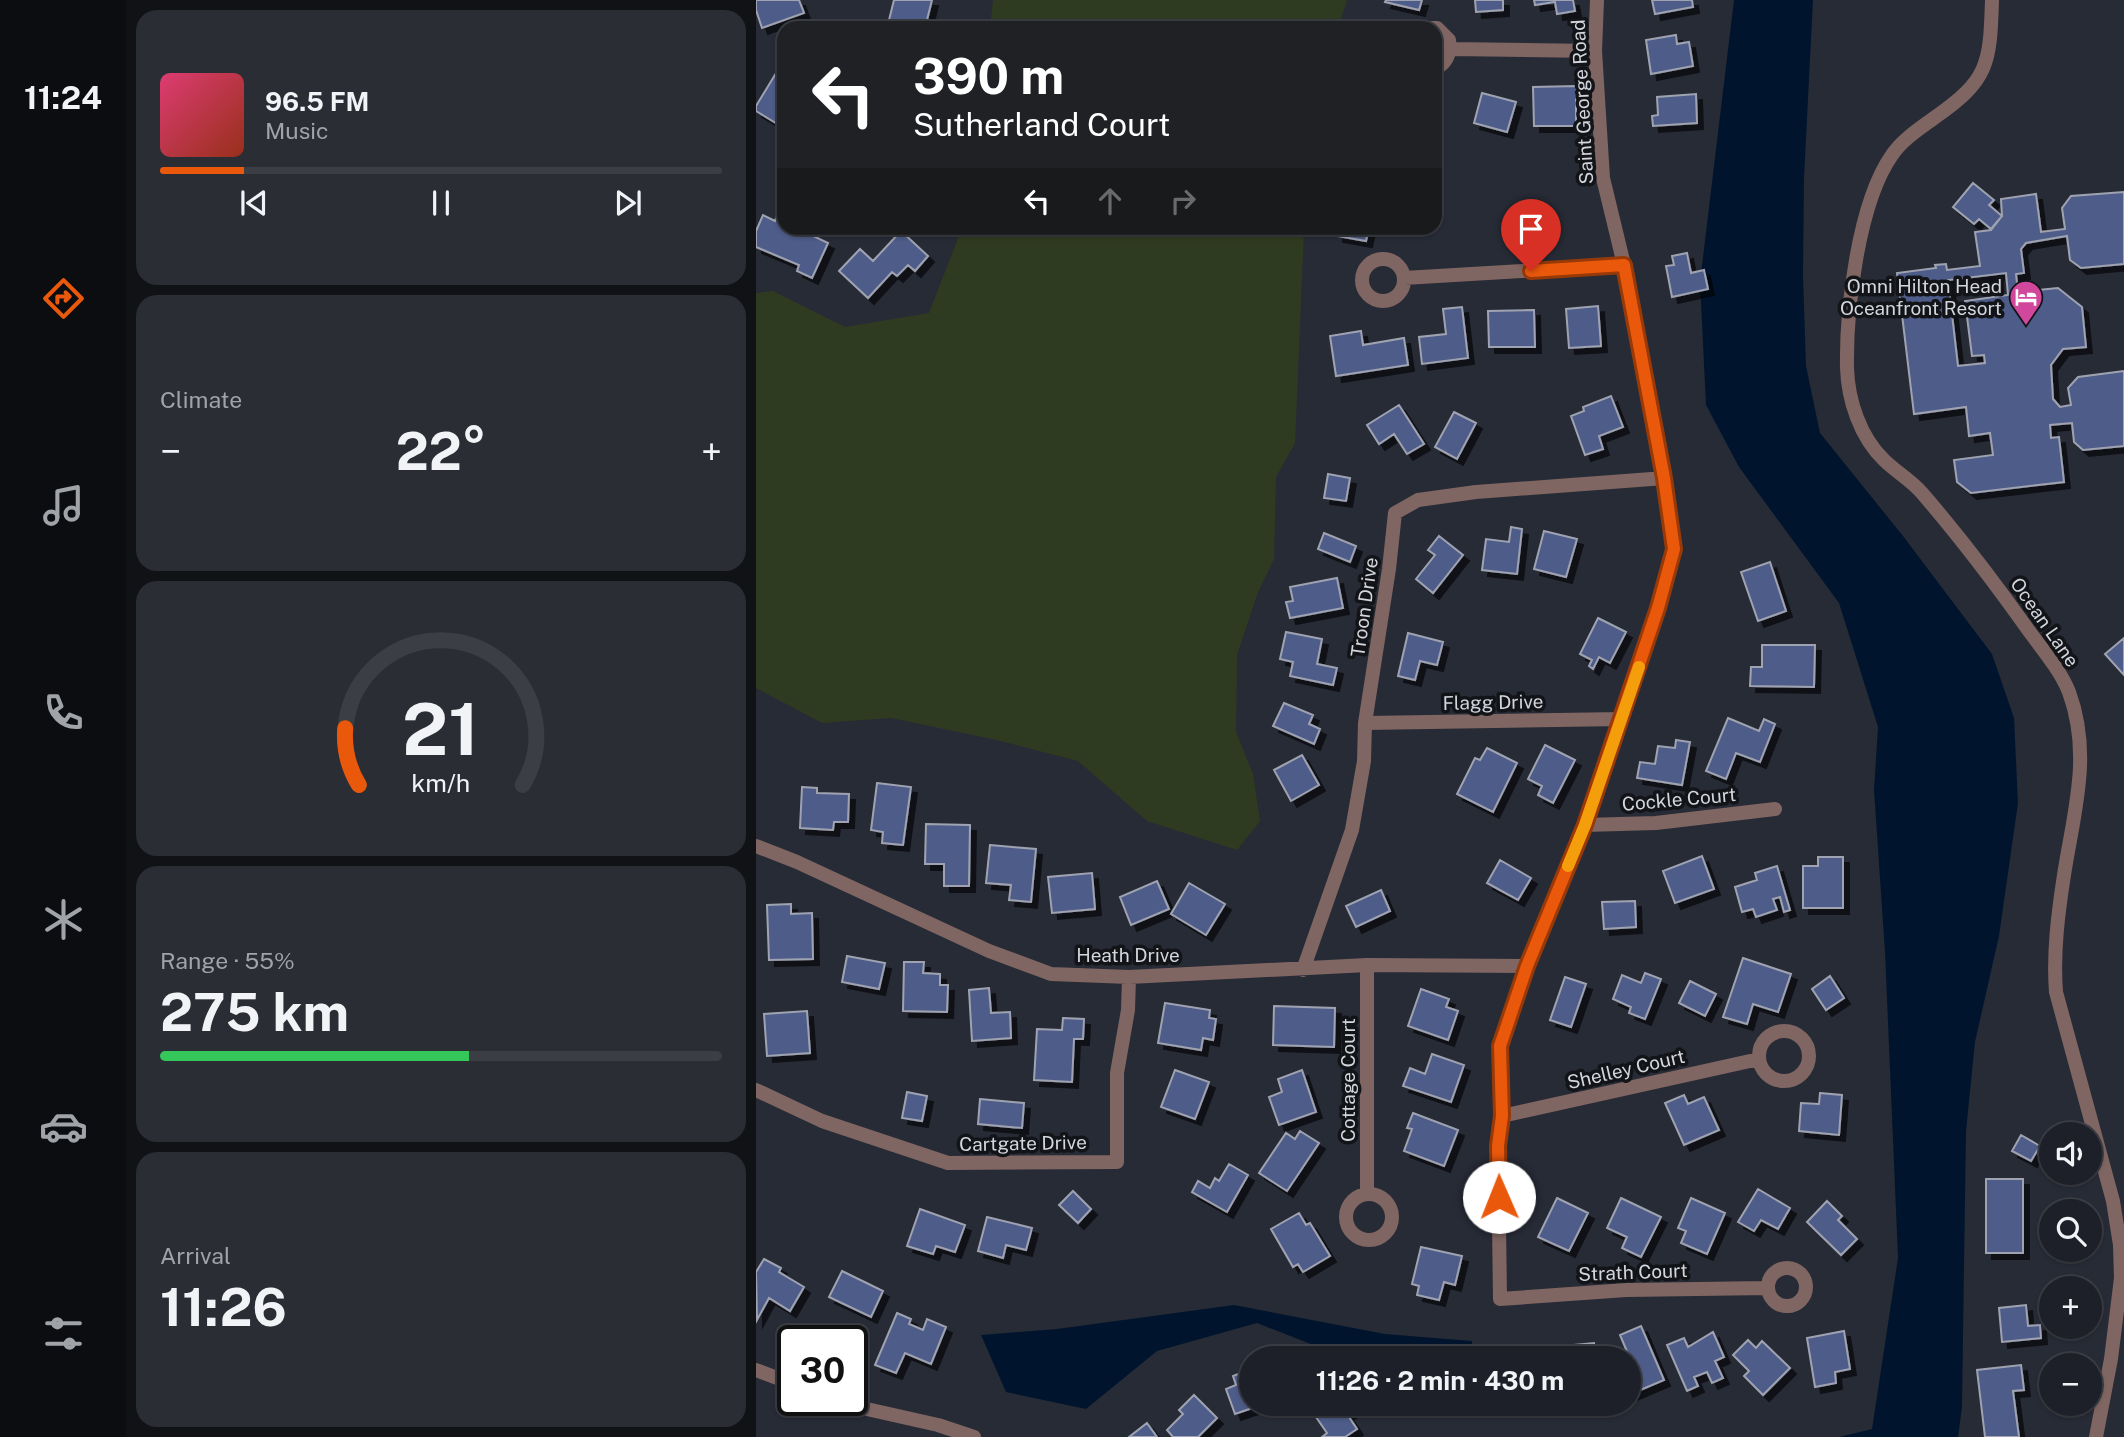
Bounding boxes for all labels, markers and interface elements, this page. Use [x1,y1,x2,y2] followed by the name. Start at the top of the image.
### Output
[1567,19,1597,185] street label: Saint George Road
[913,47,1064,105] text: 390 m
[798,49,889,140] icon: left
[24,79,102,116] text: 11:24
[265,86,369,117] text: 96.5 FM
[913,106,1170,143] text: Sutherland Court
[265,117,329,144] text: Music
[1018,182,1056,220] icon: left
[1091,182,1129,220] icon: ahead
[1164,182,1202,220] icon: right
[235,184,273,222] icon: previous
[422,184,460,222] icon: pause
[609,184,647,222] icon: next
[1501,199,1561,271] pin
[1512,210,1550,248] icon: arrive
[39,274,88,323] icon: directions
[1840,275,2002,319] place label: Omni Hilton Head Oceanfront Resort
[2007,278,2045,327] hotel icon: Omni Hilton Head Oceanfront Resort
[160,386,242,413] text: Climate
[396,421,486,482] text: 22°
[160,429,181,474] text: −
[701,429,722,474] text: +
[39,481,88,530] icon: music
[1346,556,1382,658] street label: Troon Drive
[2006,573,2084,671] street label: Ocean Lane
[402,686,480,771] text: 21
[39,688,88,737] icon: phone
[1442,690,1544,714] street label: Flagg Drive
[412,767,470,797] text: km/h
[1621,783,1737,815] street label: Cockle Court
[39,895,88,944] icon: climate
[1076,944,1180,966] street label: Heath Drive
[160,947,295,974] text: Range · 55%
[160,982,349,1043] text: 275 km
[1337,1018,1359,1142] street label: Cottage Court
[1565,1045,1687,1093] street label: Shelley Court
[39,1102,88,1151] icon: car
[2039,1122,2102,1416] map controls
[2039,1122,2102,1185] button: sound
[959,1131,1087,1155] street label: Cartgate Drive
[1462,1160,1536,1234] position arrow
[2039,1199,2102,1262] button: search
[160,1242,231,1269] text: Arrival
[1578,1259,1688,1285] street label: Strath Court
[2039,1276,2102,1339] button: +
[160,1277,287,1338] text: 11:26
[39,1309,88,1358] icon: filters
[777,1325,868,1416] speed limit sign: 30
[2039,1353,2102,1416] button: −
[1316,1365,1564,1396] text: 11:26 · 2 min · 430 m

